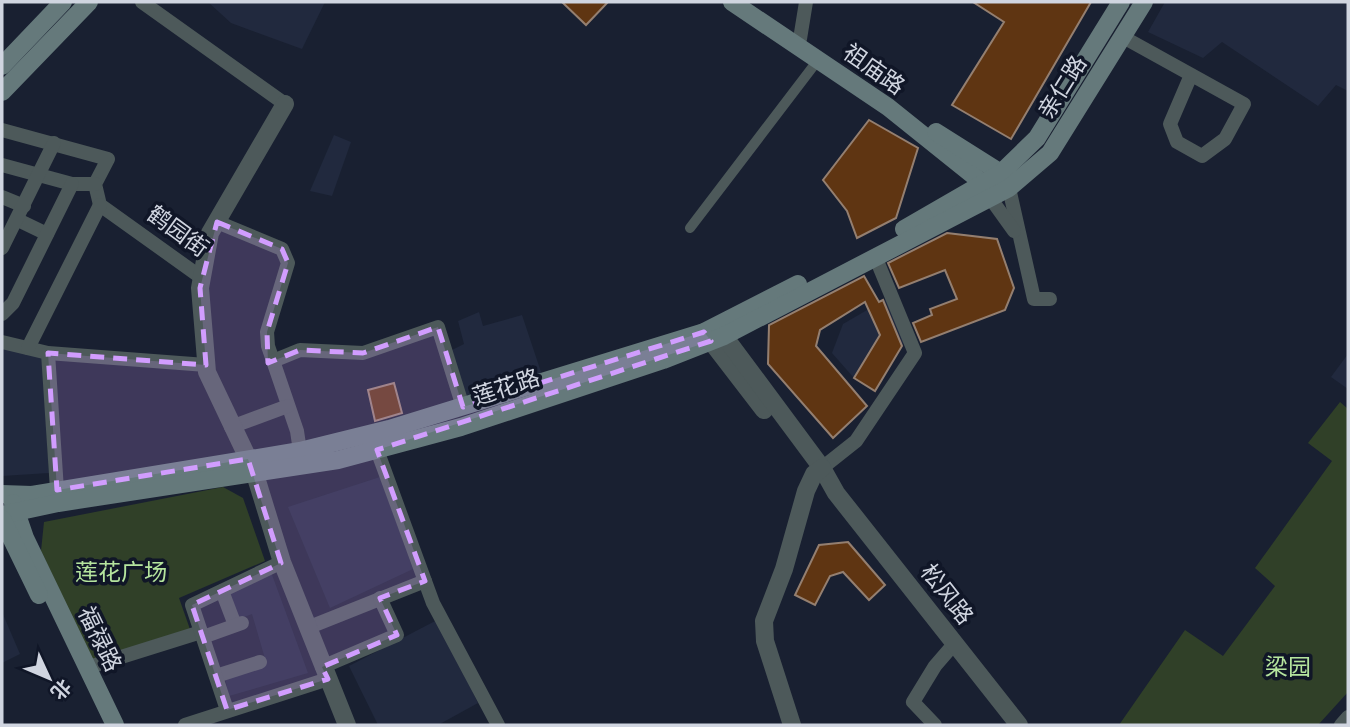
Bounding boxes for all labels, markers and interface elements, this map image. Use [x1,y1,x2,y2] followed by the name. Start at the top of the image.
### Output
[838,38,910,100] street label: 祖庙路
[1032,50,1092,124] street label: 亲仁路
[142,199,214,263] street label: 鹤园街
[469,363,543,411] street label: 莲花路
[75,558,167,586] park label: 莲花广场
[915,558,979,630] street label: 松风路
[72,602,128,676] street label: 福禄路
[14,643,84,713] north arrow
[1265,653,1311,681] park label: 梁园
[46,675,76,704] text: 北

